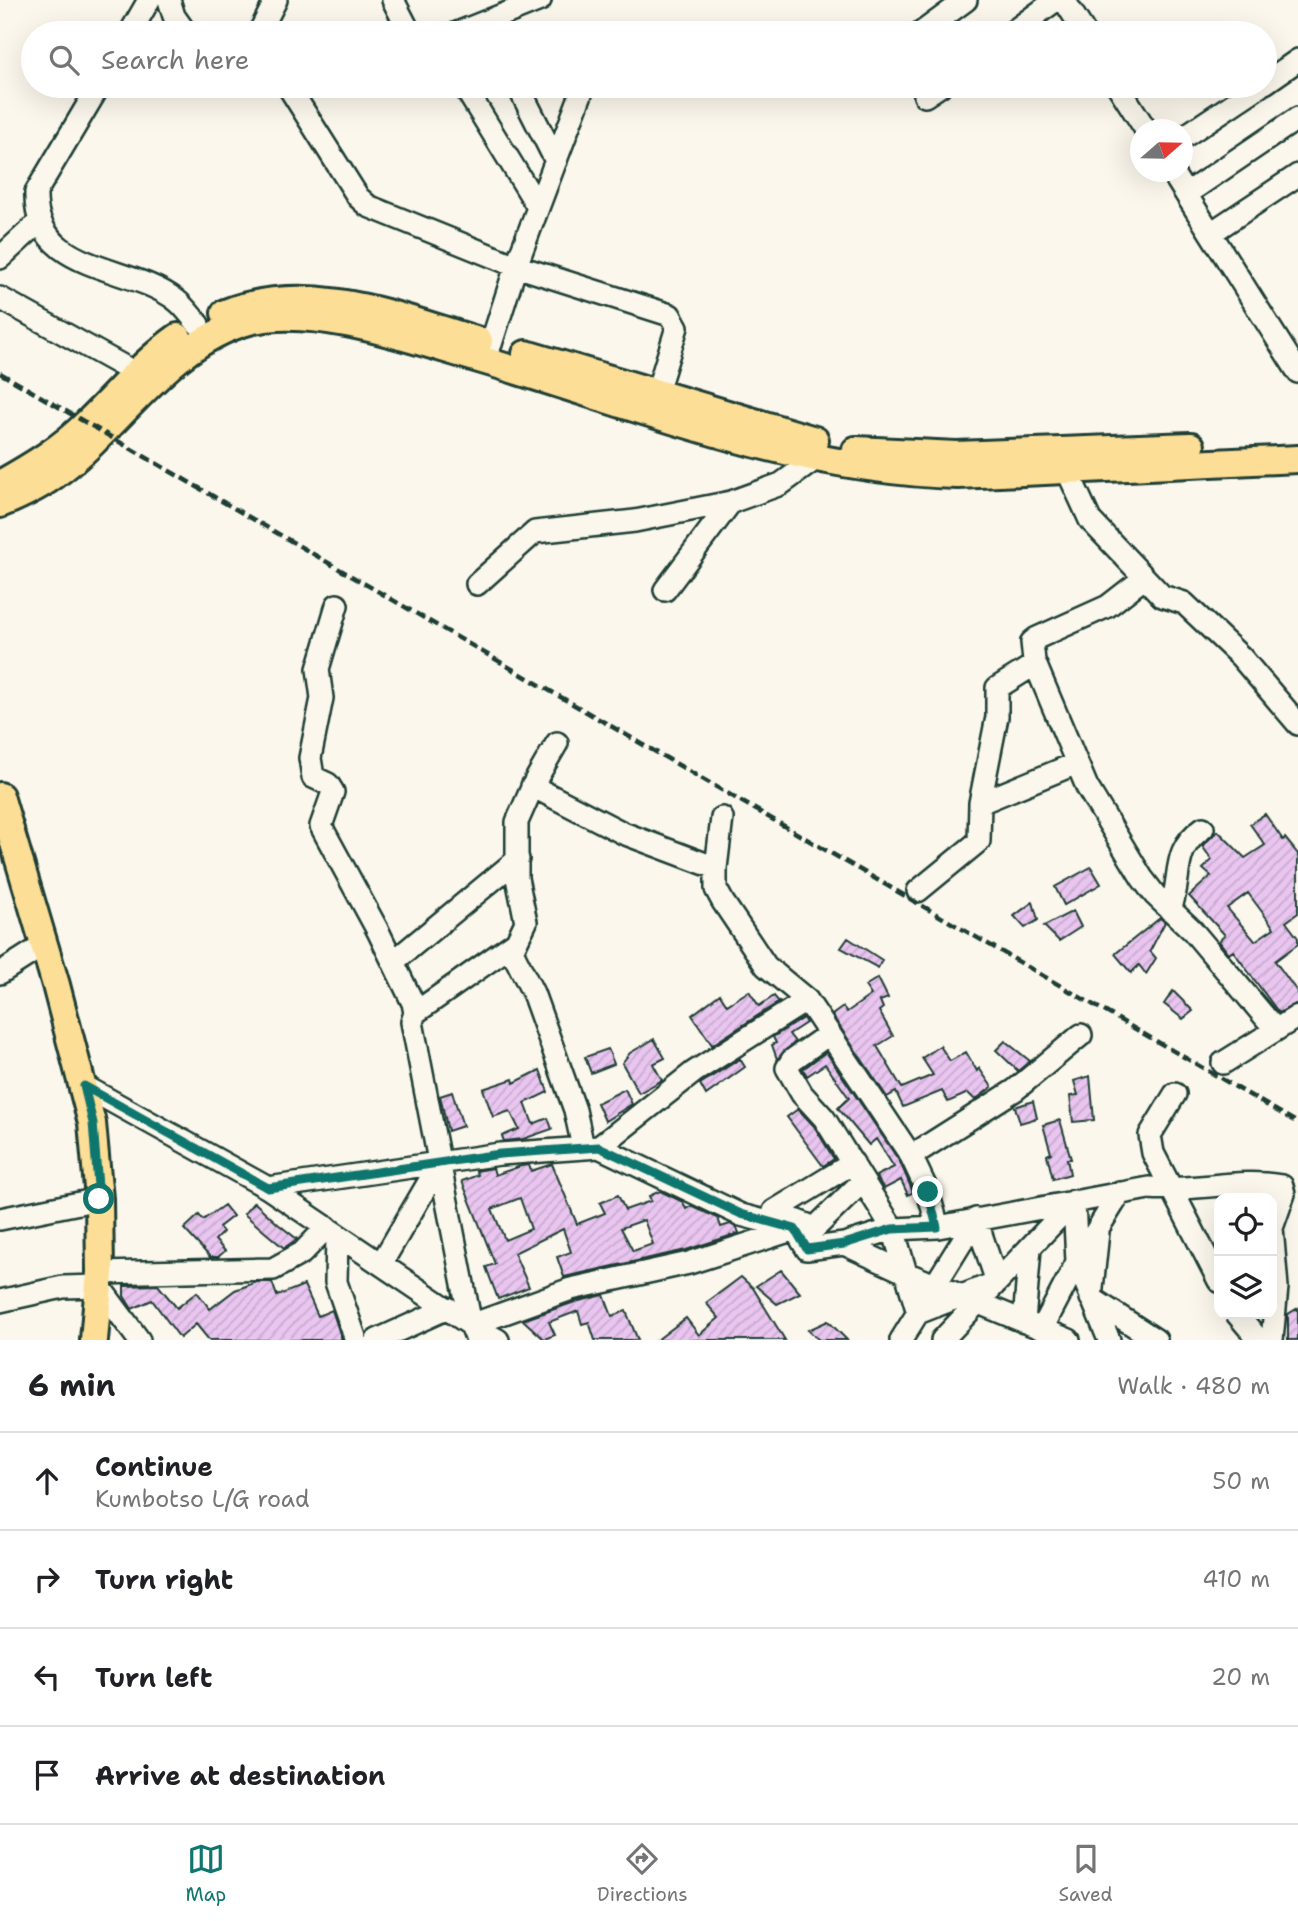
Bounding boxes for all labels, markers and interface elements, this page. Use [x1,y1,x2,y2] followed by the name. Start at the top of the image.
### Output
[21,21,1277,98] search box
[45,41,83,79] icon: search
[101,42,250,77] text: Search here
[1130,119,1193,182] north arrow
[912,1176,943,1207] route end
[83,1183,114,1214] route start
[1214,1193,1277,1319] map controls
[1214,1193,1277,1256] button: locate
[1214,1256,1277,1319] button: layers
[28,1365,115,1406] text: 6 min
[1117,1371,1270,1401] text: Walk · 480 m
[95,1449,213,1484] text: Continue
[28,1462,66,1500] icon: ahead
[1212,1466,1270,1496] text: 50 m
[95,1484,310,1514] text: Kumbotso L/G road
[28,1560,66,1598] icon: right
[95,1562,233,1597] text: Turn right
[1202,1564,1270,1594] text: 410 m
[28,1658,66,1696] icon: left
[95,1660,212,1695] text: Turn left
[1211,1662,1270,1692] text: 20 m
[28,1756,66,1794] icon: arrive
[95,1758,385,1793] text: Arrive at destination
[185,1840,226,1907] tab: Map
[597,1840,688,1907] tab: Directions
[1059,1840,1113,1907] tab: Saved

